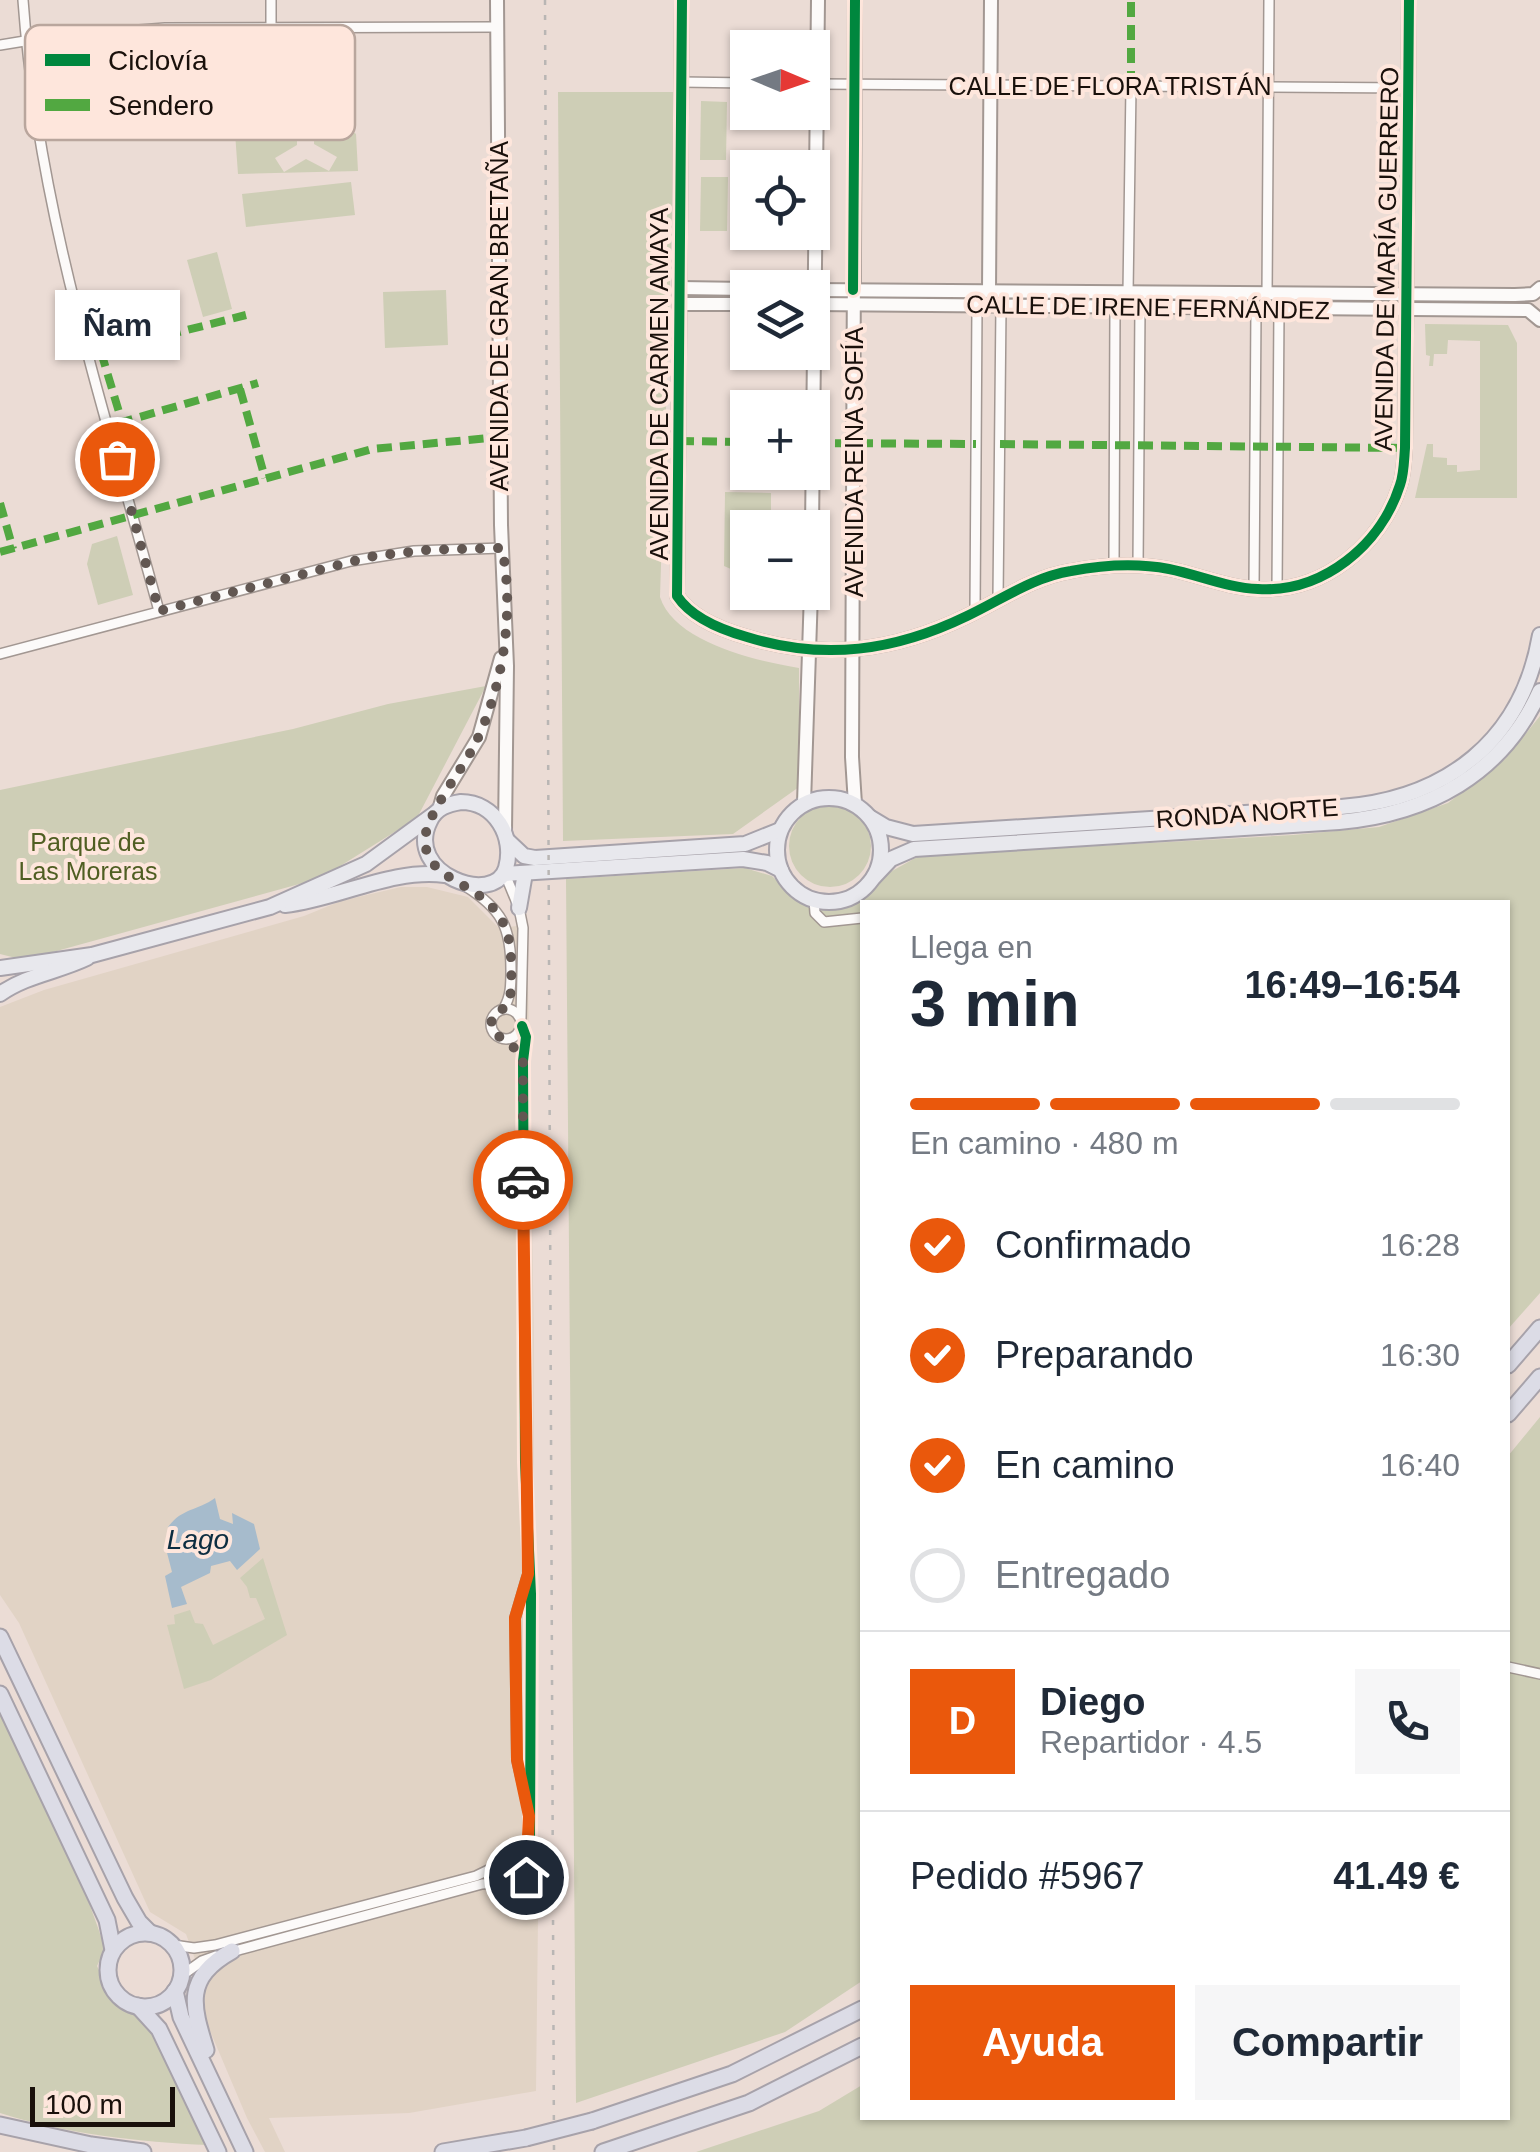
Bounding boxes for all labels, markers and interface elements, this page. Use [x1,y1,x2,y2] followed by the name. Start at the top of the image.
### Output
[25,25,355,140] legend
[730,30,830,130] north arrow
[730,30,830,610] map controls
[108,45,208,76] text: Ciclovía
[1369,67,1403,451] street label: AVENIDA DE MARÍA GUERRERO
[948,72,1272,100] street label: CALLE DE FLORA TRISTÁN
[108,90,214,121] text: Sendero
[485,140,513,491] street label: AVENIDA DE GRAN BRETAÑA
[730,150,830,250] button: locate
[645,207,673,560] street label: AVENIDA DE CARMEN AMAYA
[730,270,830,370] button: layers
[54,289,180,359] callout: Ñam
[966,290,1330,324] street label: CALLE DE IRENE FERNÁNDEZ
[83,307,152,343] text: Ñam
[840,326,868,597] street label: AVENIDA REINA SOFÍA
[730,390,830,490] button: +
[75,417,160,502] pin
[90,432,145,487] icon: bag
[730,510,830,610] button: −
[1155,793,1339,833] street label: RONDA NORTE
[19,828,157,885] park label: Parque de Las Moreras
[910,929,1033,965] text: Llega en
[1244,964,1460,1006] text: 16:49–16:54
[910,967,1080,1040] text: 3 min
[910,1125,1179,1161] text: En camino · 480 m
[473,1130,573,1230] courier
[496,1153,551,1208] icon: car
[910,1218,965,1273] icon: check
[995,1224,1191,1266] text: Confirmado
[1380,1227,1460,1263] text: 16:28
[910,1328,965,1383] icon: check
[995,1334,1194,1376] text: Preparando
[1380,1337,1460,1373] text: 16:30
[910,1438,965,1493] icon: check
[995,1444,1175,1486] text: En camino
[1380,1447,1460,1483] text: 16:40
[167,1524,229,1555] water label: Lago
[995,1554,1170,1596] text: Entregado
[1355,1669,1460,1774] button: phone
[1040,1681,1146,1723] text: Diego
[949,1700,976,1742] text: D
[1040,1724,1262,1760] text: Repartidor · 4.5
[484,1835,569,1920] pin
[499,1850,554,1905] icon: home
[910,1855,1145,1897] text: Pedido #5967
[1333,1855,1460,1897] text: 41.49 €
[910,1985,1175,2100] button: Ayuda
[1195,1985,1460,2100] button: Compartir
[30,2082,175,2126] scale bar
[45,2089,123,2120] text: 100 m

